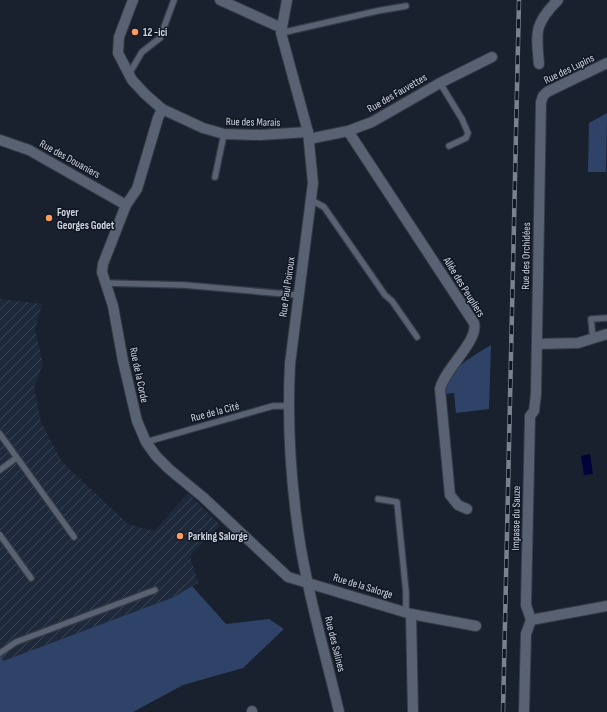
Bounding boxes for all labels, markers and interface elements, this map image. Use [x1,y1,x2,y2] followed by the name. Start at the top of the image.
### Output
[143,26,167,39] place label: 12 -ici
[130,27,140,37] marker: 12 -ici
[542,51,596,87] street label: Rue des Lupins
[365,71,429,115] street label: Rue des Fauvettes
[226,115,280,129] street label: Rue des Marais
[37,137,103,181] street label: Rue des Douaniers
[57,206,115,232] place label: Foyer Georges Godet
[44,213,54,223] marker: Foyer Georges Godet
[519,222,533,290] street label: Rue des Orchidées
[440,254,488,319] street label: Allée des Peupliers
[276,256,298,318] street label: Rue Paul Poiroux
[127,346,151,404] street label: Rue de la Corde
[189,399,241,425] street label: Rue de la Cité
[509,486,523,550] street label: Impasse du Sauze
[188,530,248,543] place label: Parking Salorge
[175,531,185,541] marker: Parking Salorge
[332,571,394,601] street label: Rue de la Salorge
[322,615,348,673] street label: Rue des Salines

